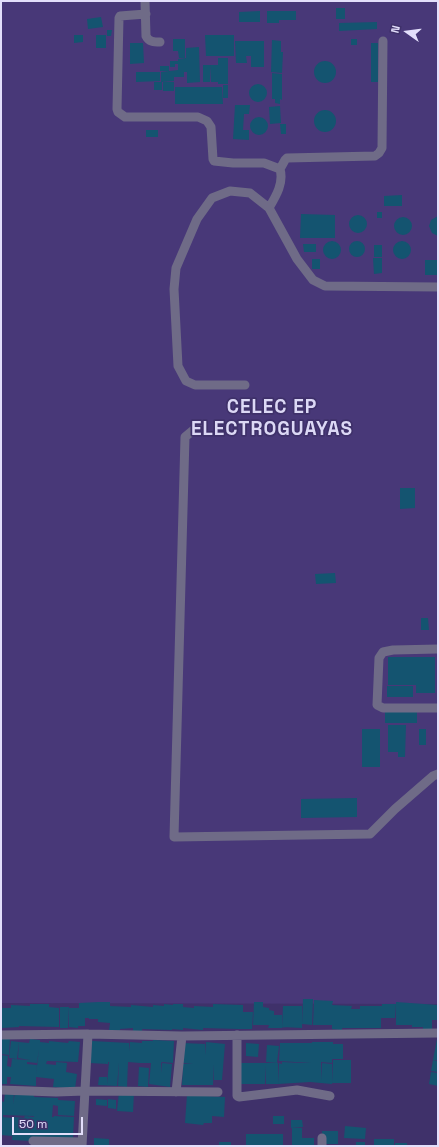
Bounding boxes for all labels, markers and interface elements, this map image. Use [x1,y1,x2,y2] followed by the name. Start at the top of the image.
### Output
[387,12,427,52] north arrow
[388,24,403,34] text: N
[191,397,353,441] district label: CELEC EP ELECTROGUAYAS
[14,1109,85,1135] scale bar
[19,1116,47,1132] text: 50 m

